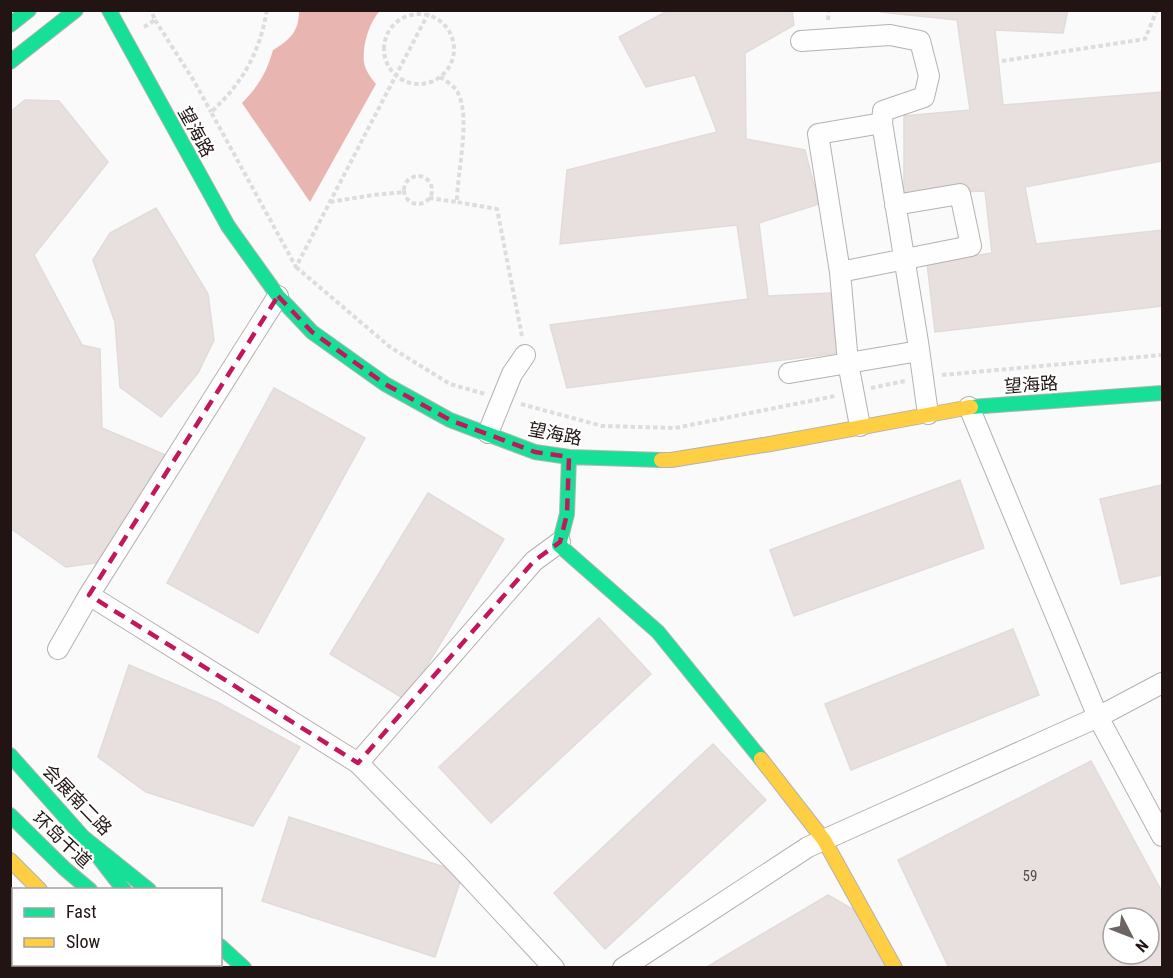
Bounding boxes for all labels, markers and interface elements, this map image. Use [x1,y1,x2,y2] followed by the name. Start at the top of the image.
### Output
[174,103,219,160] street label: 望海路
[1003,372,1059,397] street label: 望海路
[527,418,584,449] street label: 望海路
[39,760,116,839] street label: 会展南二路
[29,807,96,872] street label: 环岛干道
[1023,867,1037,885] house number: 59
[12,888,222,966] legend
[66,901,97,922] text: Fast
[1101,906,1161,966] north arrow
[66,931,101,952] text: Slow
[1131,936,1152,956] text: N

